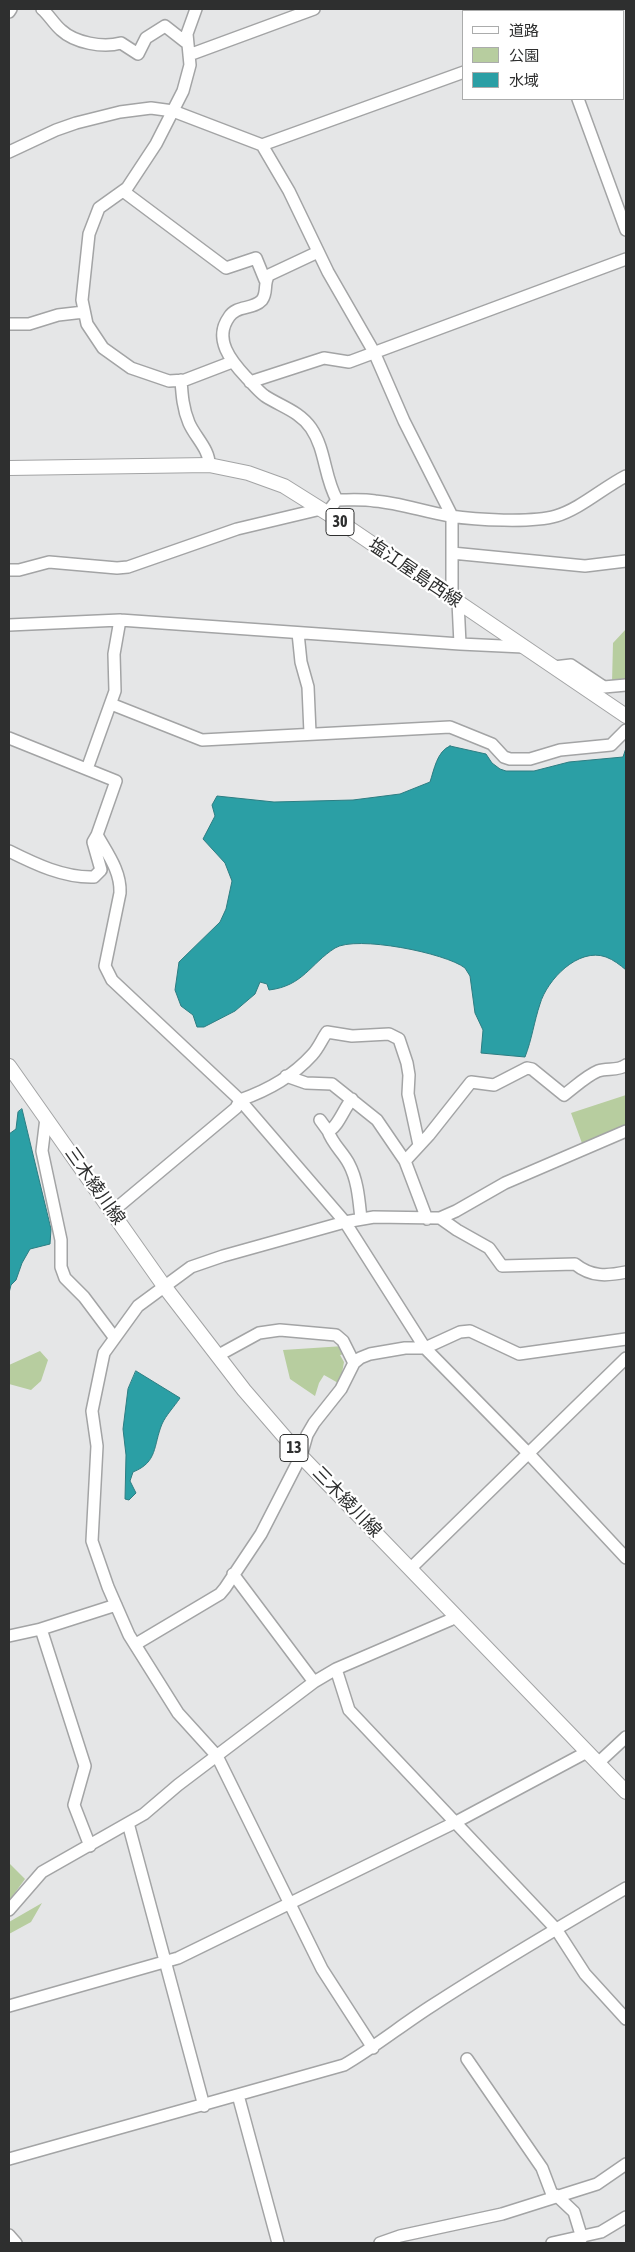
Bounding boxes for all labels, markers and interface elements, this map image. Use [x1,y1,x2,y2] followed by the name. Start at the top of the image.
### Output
[462,10,625,100] legend
[509,22,539,39] text: 道路
[509,47,539,64] text: 公園
[509,72,539,89] text: 水域
[326,508,354,536] road number: 30
[364,534,466,612] street label: 塩江屋島西線
[60,1143,130,1229] street label: 三木綾川線
[280,1435,308,1462] road number: 13
[308,1462,386,1542] street label: 三木綾川線

